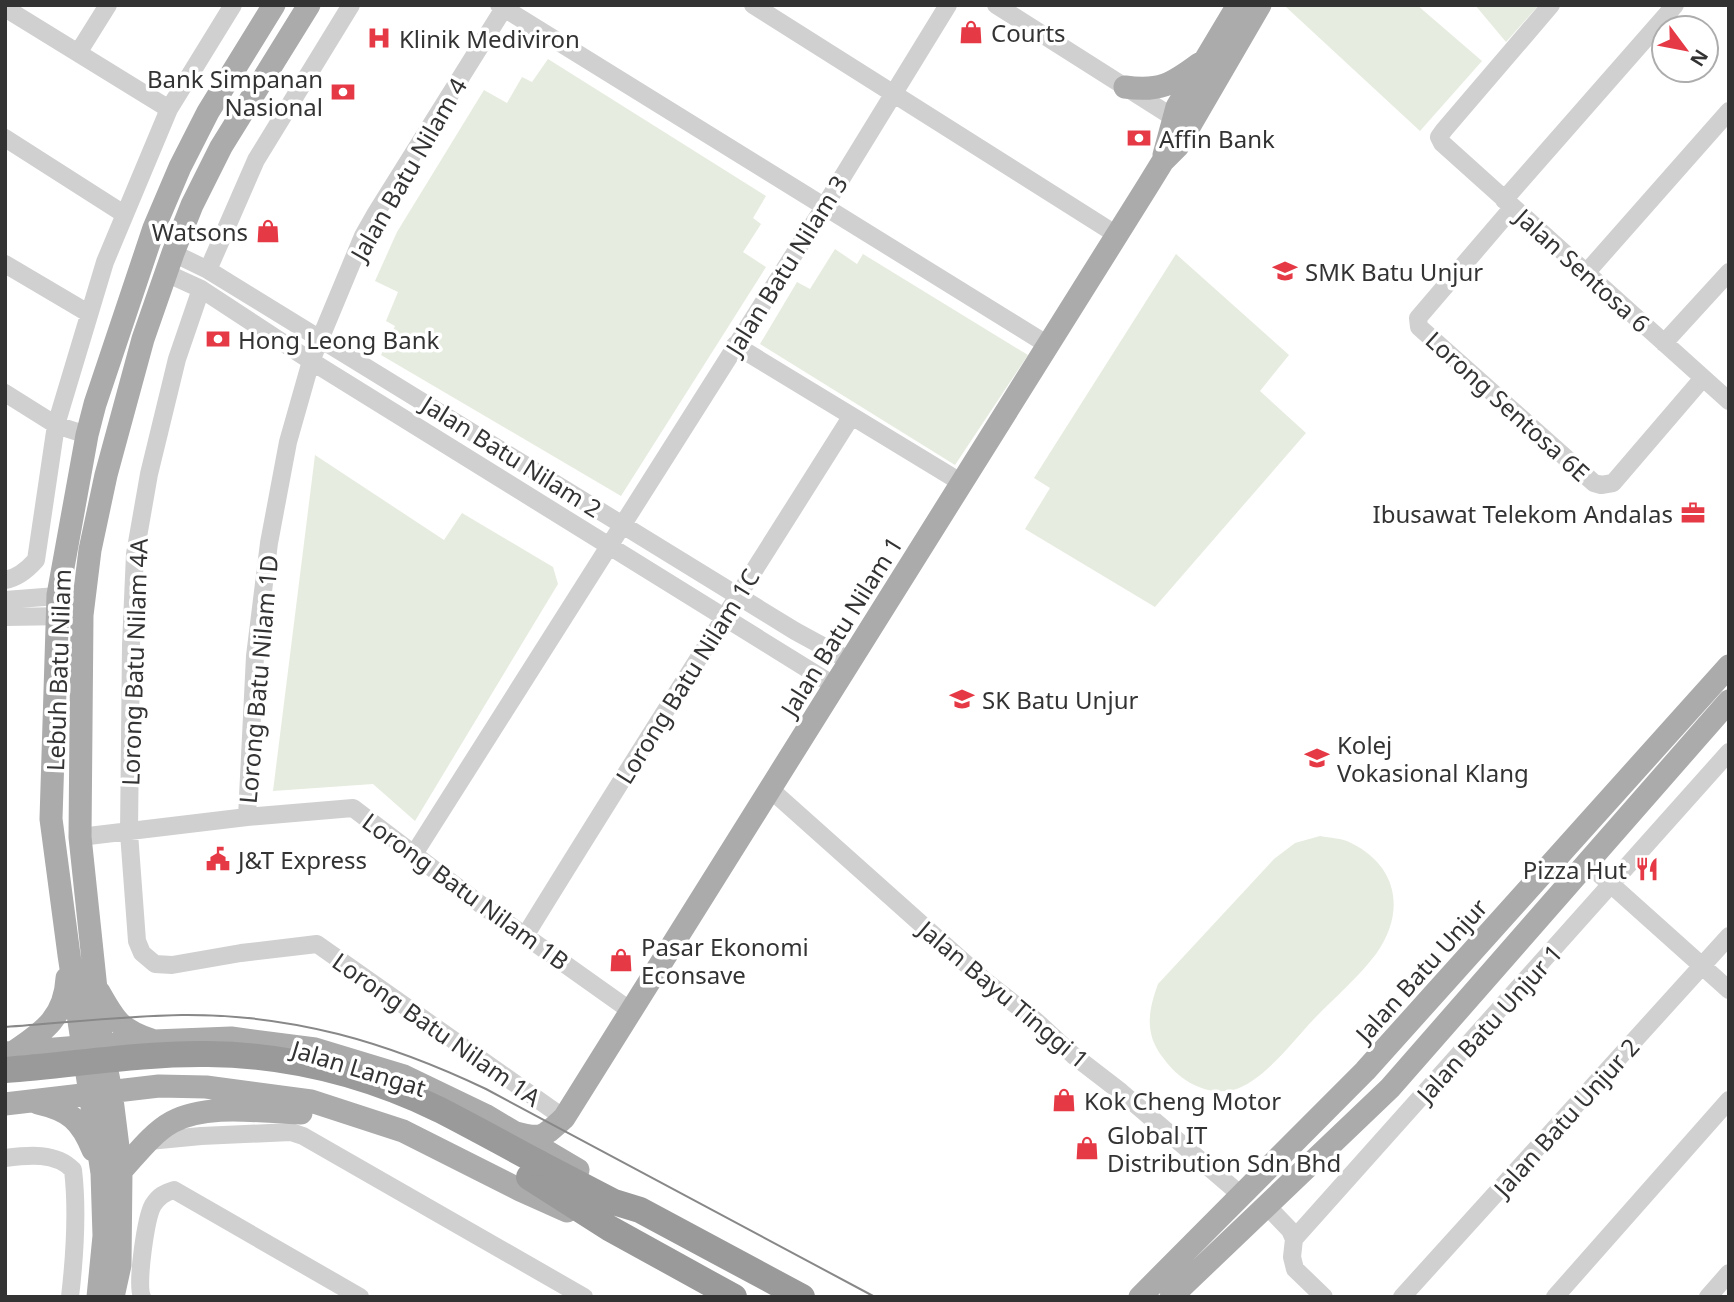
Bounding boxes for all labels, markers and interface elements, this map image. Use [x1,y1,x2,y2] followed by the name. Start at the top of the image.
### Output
[1650,14,1720,84] north arrow
[991,16,1066,49] place label: Courts
[957,18,985,46] shop icon: Courts
[399,22,580,55] place label: Klinik Mediviron
[365,24,393,52] hospital icon: Klinik Mediviron
[1684,45,1715,71] text: N
[147,62,323,123] place label: Bank Simpanan Nasional
[341,71,474,268] street label: Jalan Batu Nilam 4
[329,78,357,106] bank icon: Bank Simpanan Nasional
[1159,122,1275,155] place label: Affin Bank
[1125,124,1153,152] bank icon: Affin Bank
[716,169,855,363] street label: Jalan Batu Nilam 3
[1507,199,1657,339] street label: Jalan Sentosa 6
[152,215,248,248] place label: Watsons
[254,217,282,245] shop icon: Watsons
[1305,255,1483,288] place label: SMK Batu Unjur
[1271,257,1299,285] school or university icon: SMK Batu Unjur
[238,323,439,356] place label: Hong Leong Bank
[1419,324,1597,488] street label: Lorong Sentosa 6E
[204,325,232,353] bank icon: Hong Leong Bank
[414,386,608,525] street label: Jalan Batu Nilam 2
[1373,497,1673,530] place label: Ibusawat Telekom Andalas
[1679,499,1707,527] office icon: Ibusawat Telekom Andalas
[771,530,910,724] street label: Jalan Batu Nilam 1
[113,537,155,786] street label: Lorong Batu Nilam 4A
[231,553,285,805] street label: Lorong Batu Nilam 1D
[607,562,767,790] street label: Lorong Batu Nilam 1C
[38,568,78,772] street label: Lebuh Batu Nilam
[982,683,1138,716] place label: SK Batu Unjur
[948,685,976,713] school or university icon: SK Batu Unjur
[1337,728,1529,789] place label: Kolej Vokasional Klang
[1303,744,1331,772] school or university icon: Kolej Vokasional Klang
[356,805,576,977] street label: Lorong Batu Nilam 1B
[236,843,367,876] place label: J&T Express
[204,845,232,873] public building icon: J&T Express
[1523,853,1627,886] place label: Pizza Hut
[1633,855,1661,883] restaurant icon: Pizza Hut
[1346,891,1494,1050] street label: Jalan Batu Unjur
[910,912,1096,1075] street label: Jalan Bayu Tinggi 1
[641,930,809,991] place label: Pasar Ekonomi Econsave
[1408,937,1569,1111] street label: Jalan Batu Unjur 1
[326,944,548,1114] street label: Lorong Batu Nilam 1A
[607,946,635,974] shop icon: Pasar Ekonomi Econsave
[286,1031,430,1104] street label: Jalan Langat
[1485,1031,1646,1205] street label: Jalan Batu Unjur 2
[1084,1084,1281,1117] place label: Kok Cheng Motor
[1050,1086,1078,1114] shop icon: Kok Cheng Motor
[1107,1118,1341,1179] place label: Global IT Distribution Sdn Bhd
[1073,1134,1101,1162] shop icon: Global IT Distribution Sdn Bhd

